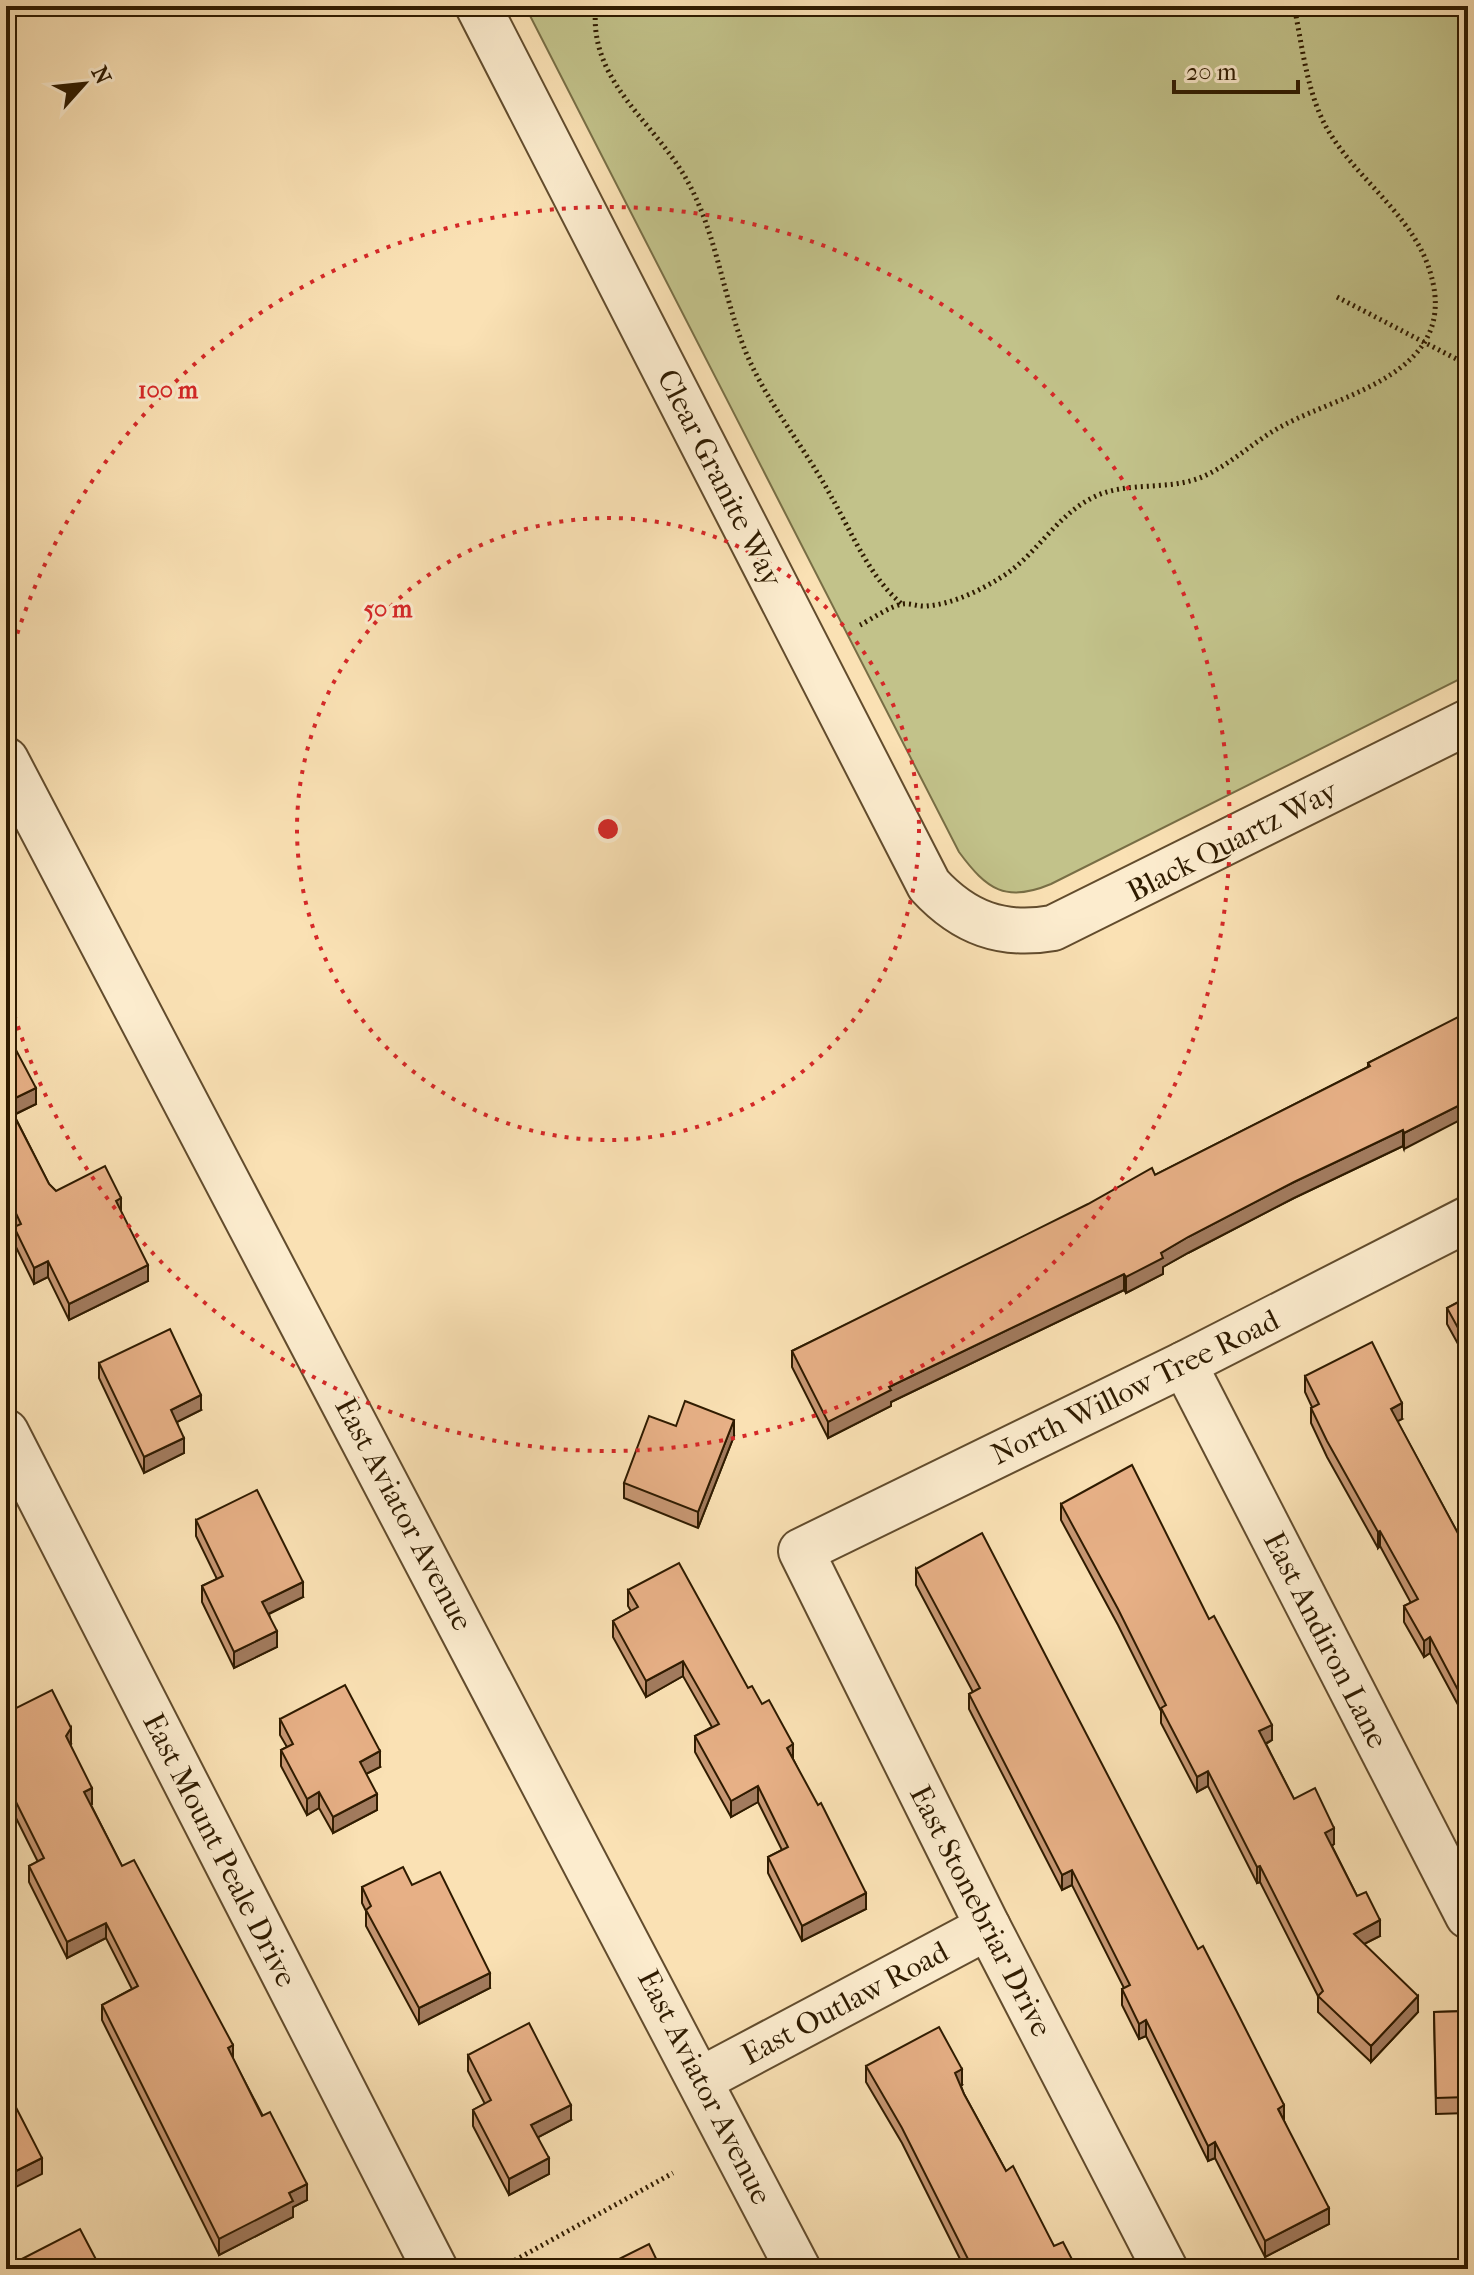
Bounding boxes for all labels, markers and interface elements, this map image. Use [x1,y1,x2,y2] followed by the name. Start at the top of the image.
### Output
[44,44,124,124] north arrow
[1174,44,1298,94] scale bar
[1186,58,1237,86] text: 20 m
[86,62,116,89] text: N
[650,364,790,594] street label: Clear Granite Way
[138,376,199,404] text: 100 m
[364,595,413,623] text: 50 m
[1121,773,1344,909] street label: Black Quartz Way
[594,815,622,843] centre of rings
[986,1302,1285,1472] street label: North Willow Tree Road
[327,1392,480,1637] street label: East Aviator Avenue
[1256,1526,1395,1754] street label: East Andiron Lane
[135,1708,304,1993] street label: East Mount Peale Drive
[902,1780,1059,2043] street label: East Stonebriar Drive
[736,1934,955,2073] street label: East Outlaw Road
[630,1964,779,2211] street label: East Aviator Avenue

